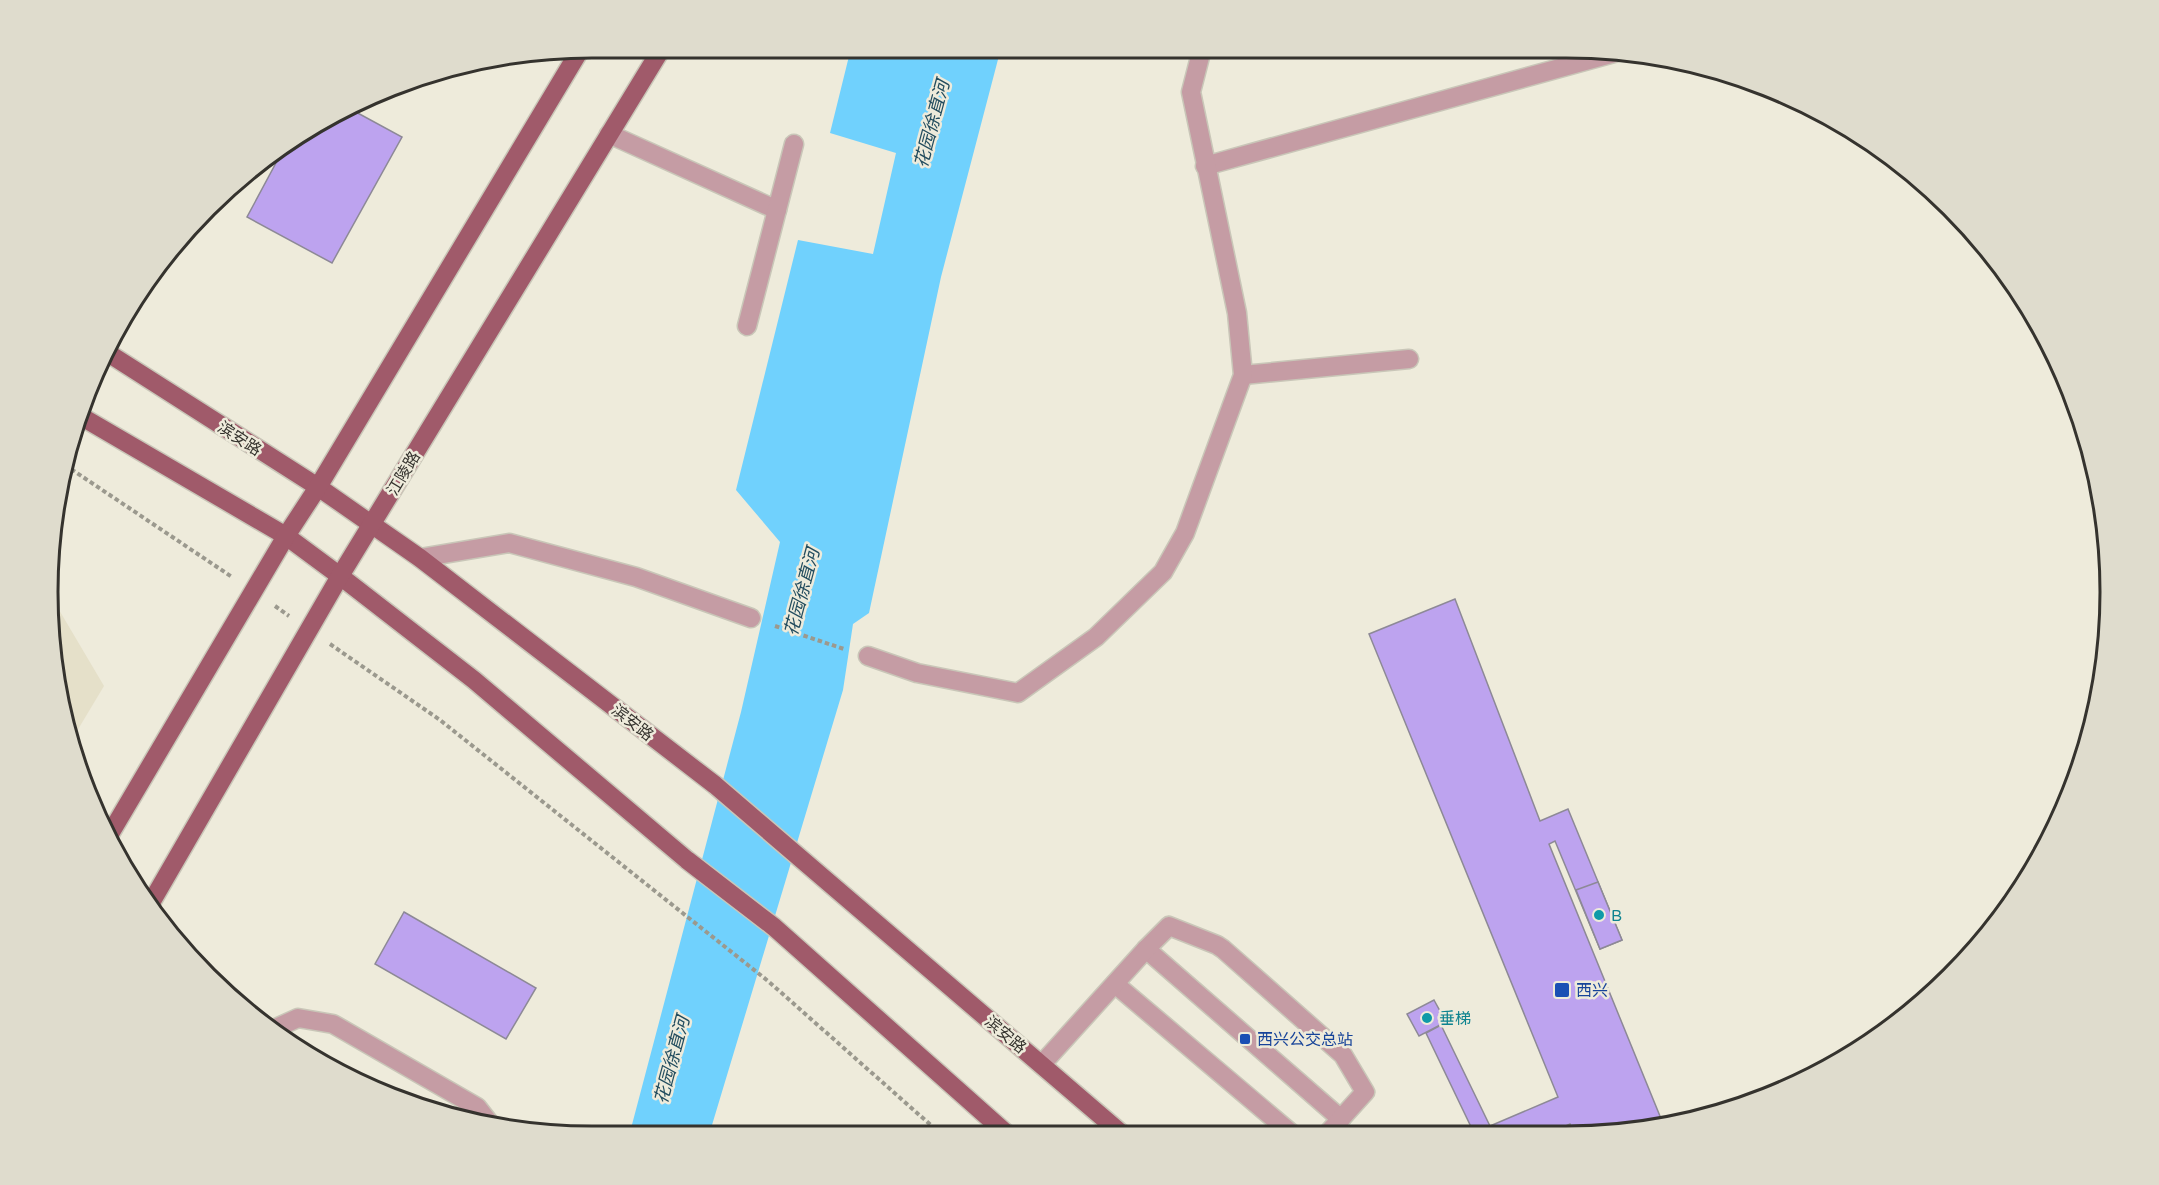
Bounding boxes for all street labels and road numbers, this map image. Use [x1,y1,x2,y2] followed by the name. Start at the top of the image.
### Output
[214,417,265,460] street label: 滨安路
[383,448,425,499] street label: 江陵路
[607,700,657,745] street label: 滨安路
[981,1012,1030,1058] street label: 滨安路

